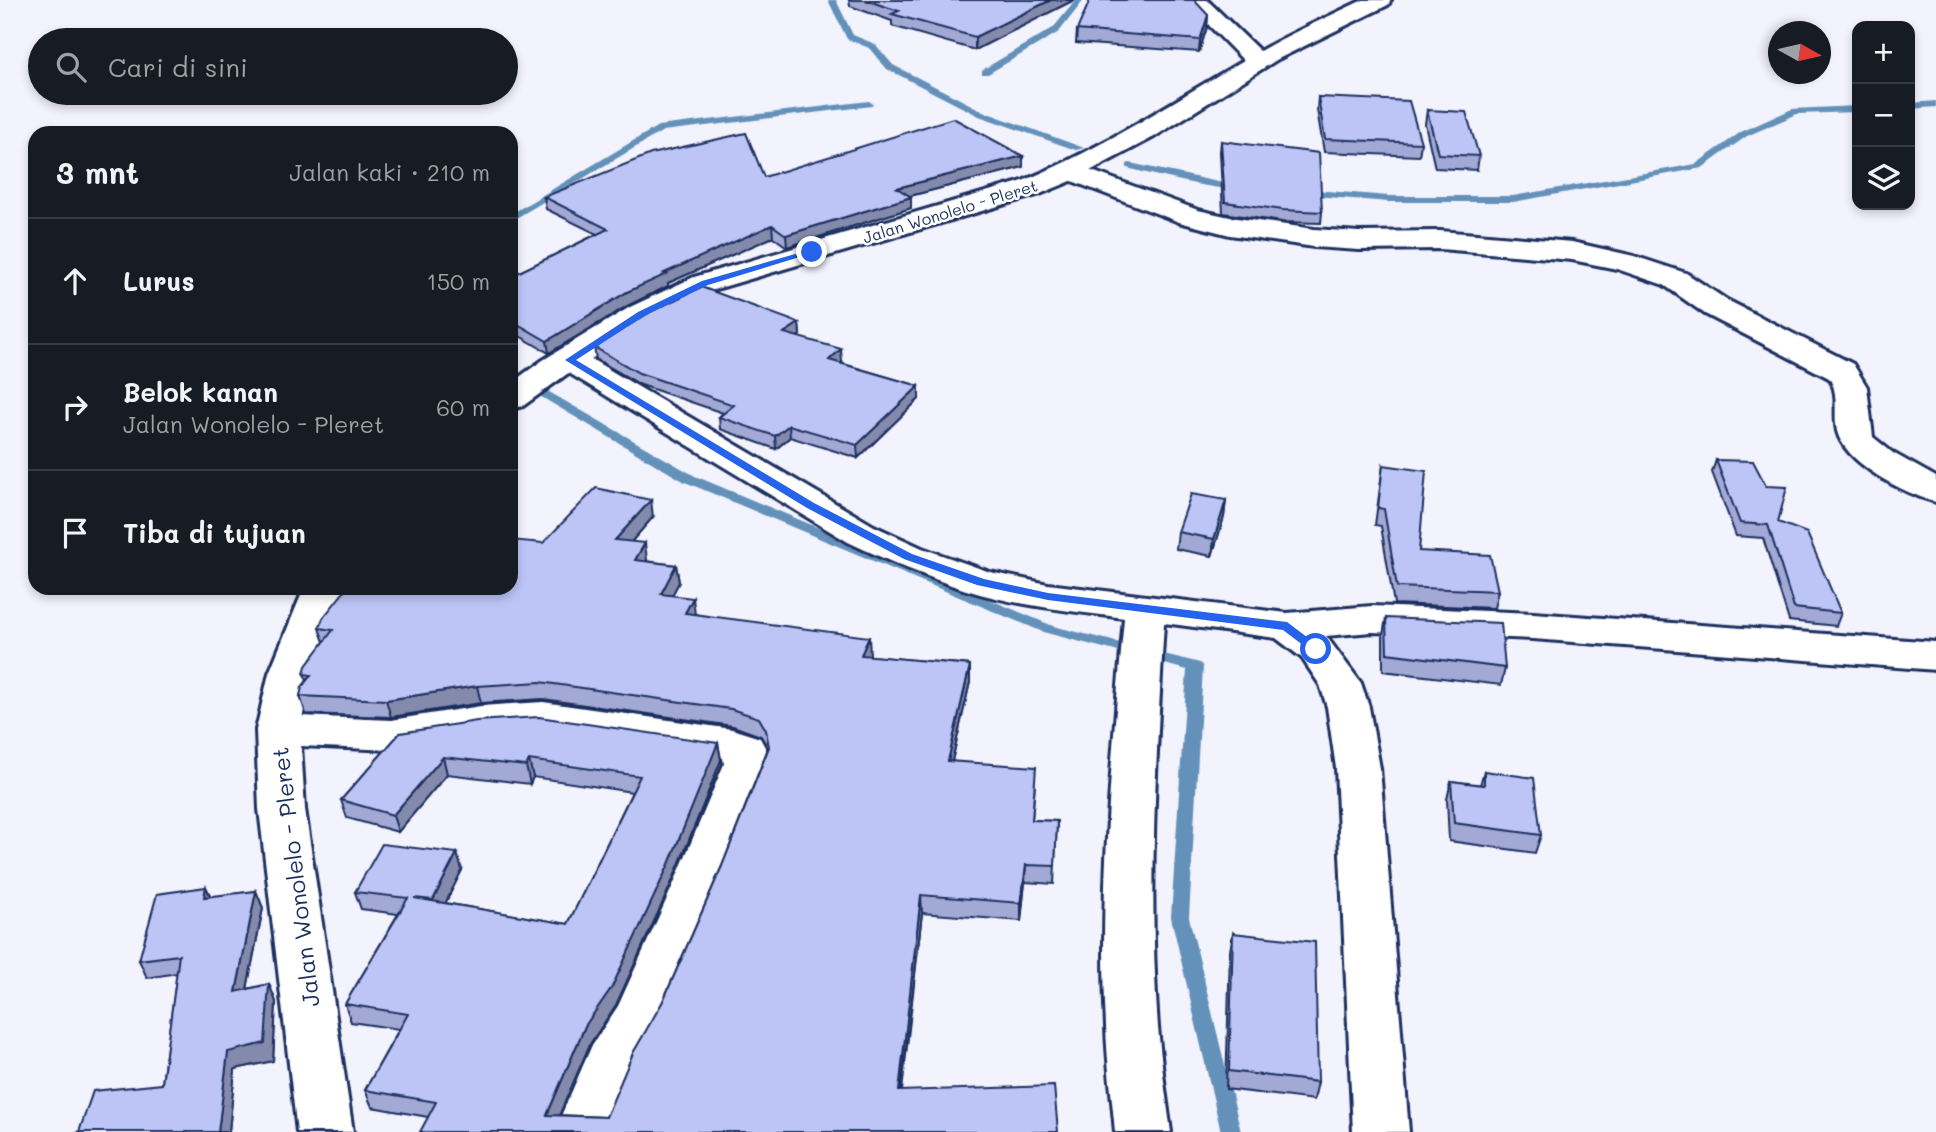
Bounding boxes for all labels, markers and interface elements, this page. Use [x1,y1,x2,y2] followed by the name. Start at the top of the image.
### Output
[1768,21,1831,84] north arrow
[1852,21,1915,210] map controls
[1852,21,1915,84] button: +
[28,28,518,105] search box
[52,48,90,86] icon: search
[108,50,248,84] text: Cari di sini
[1852,84,1915,147] button: −
[1852,147,1915,210] button: layers
[56,152,139,192] text: 3 mnt
[289,157,490,187] text: Jalan kaki · 210 m
[860,174,1040,248] street label: Jalan Wonolelo - Pleret
[796,236,827,267] route end
[56,262,94,300] icon: ahead
[123,264,195,298] text: Lurus
[426,266,490,296] text: 150 m
[123,375,278,409] text: Belok kanan
[56,388,94,426] icon: right
[436,392,490,422] text: 60 m
[123,409,384,439] text: Jalan Wonolelo - Pleret
[56,514,94,552] icon: arrive
[123,516,306,550] text: Tiba di tujuan
[1300,633,1331,664] route start
[264,746,326,1008] street label: Jalan Wonolelo - Pleret

